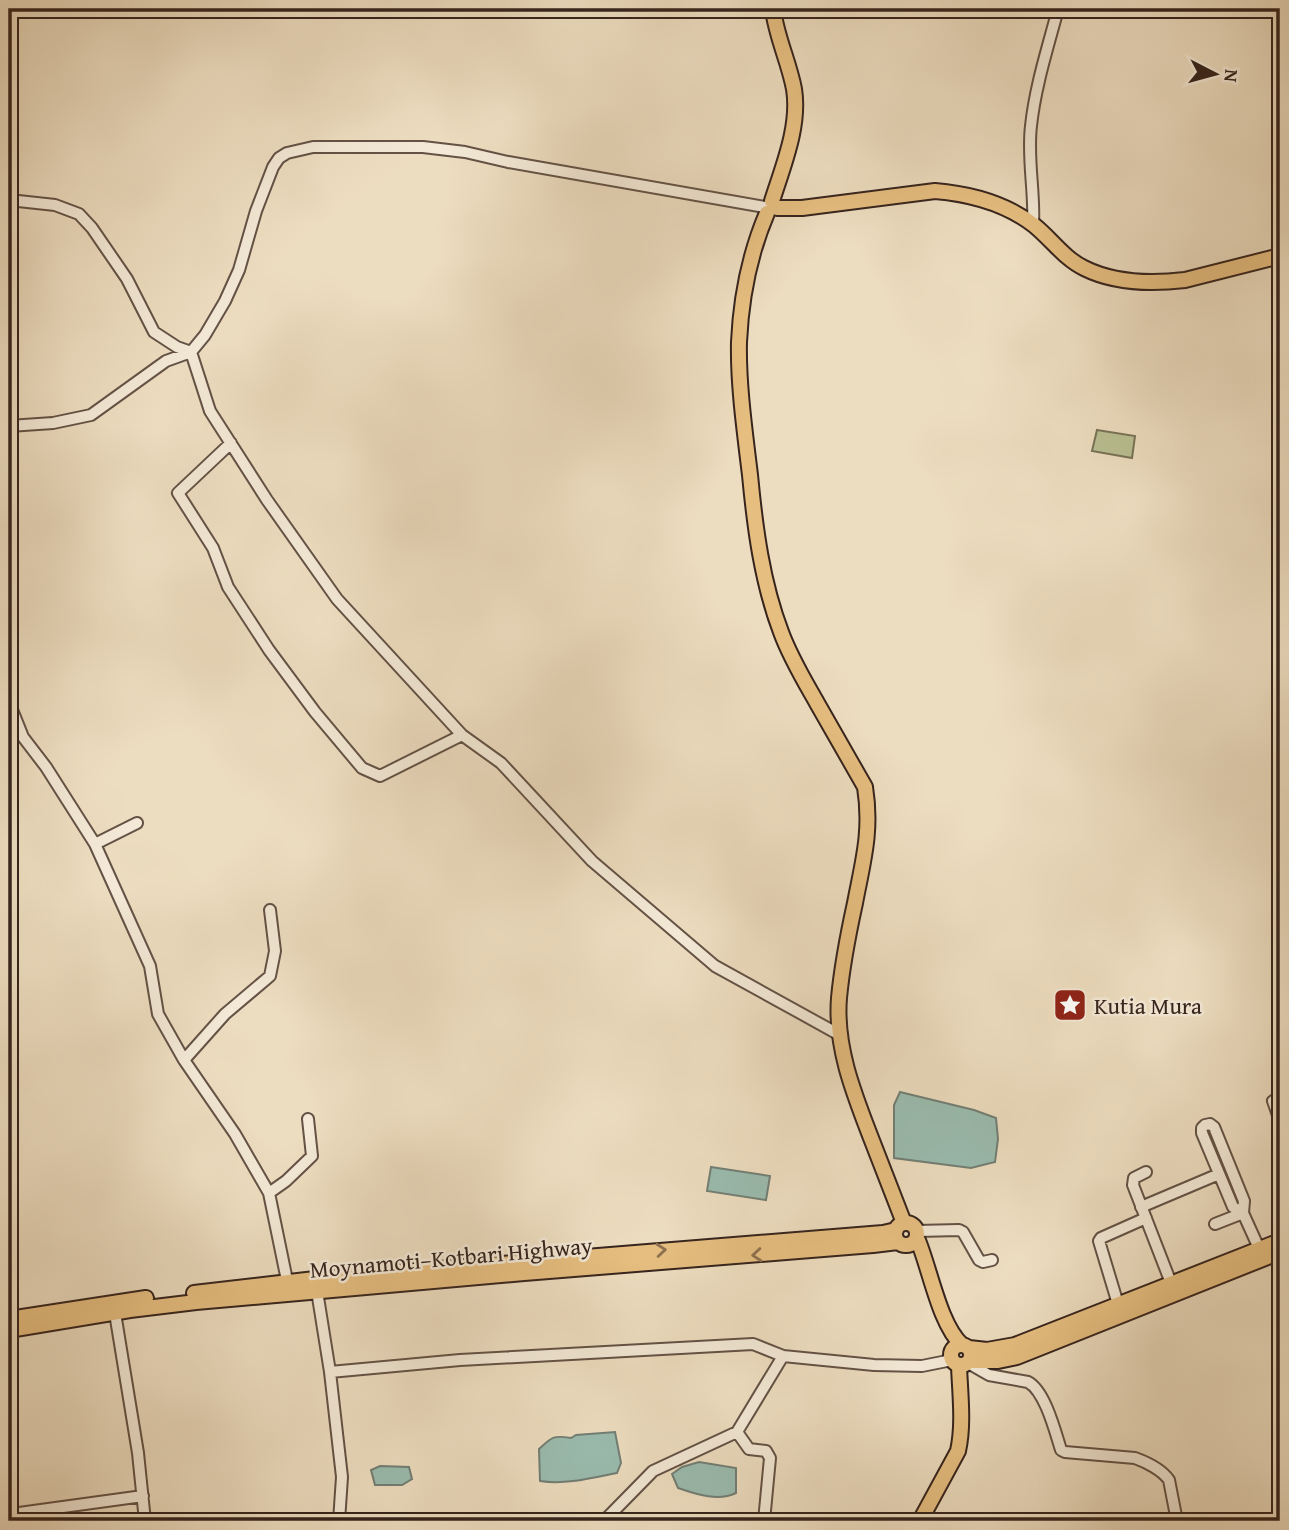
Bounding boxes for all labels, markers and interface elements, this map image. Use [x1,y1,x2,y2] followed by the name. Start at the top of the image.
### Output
[1180,38,1250,108] north arrow
[1217,68,1246,84] text: N
[1051,986,1089,1024] place icon: Kutia Mura
[1094,989,1202,1022] place label: Kutia Mura
[308,1228,594,1286] street label: Moynamoti–Kotbari Highway
[656,1243,667,1258] one-way arrow
[751,1247,762,1262] one-way arrow

